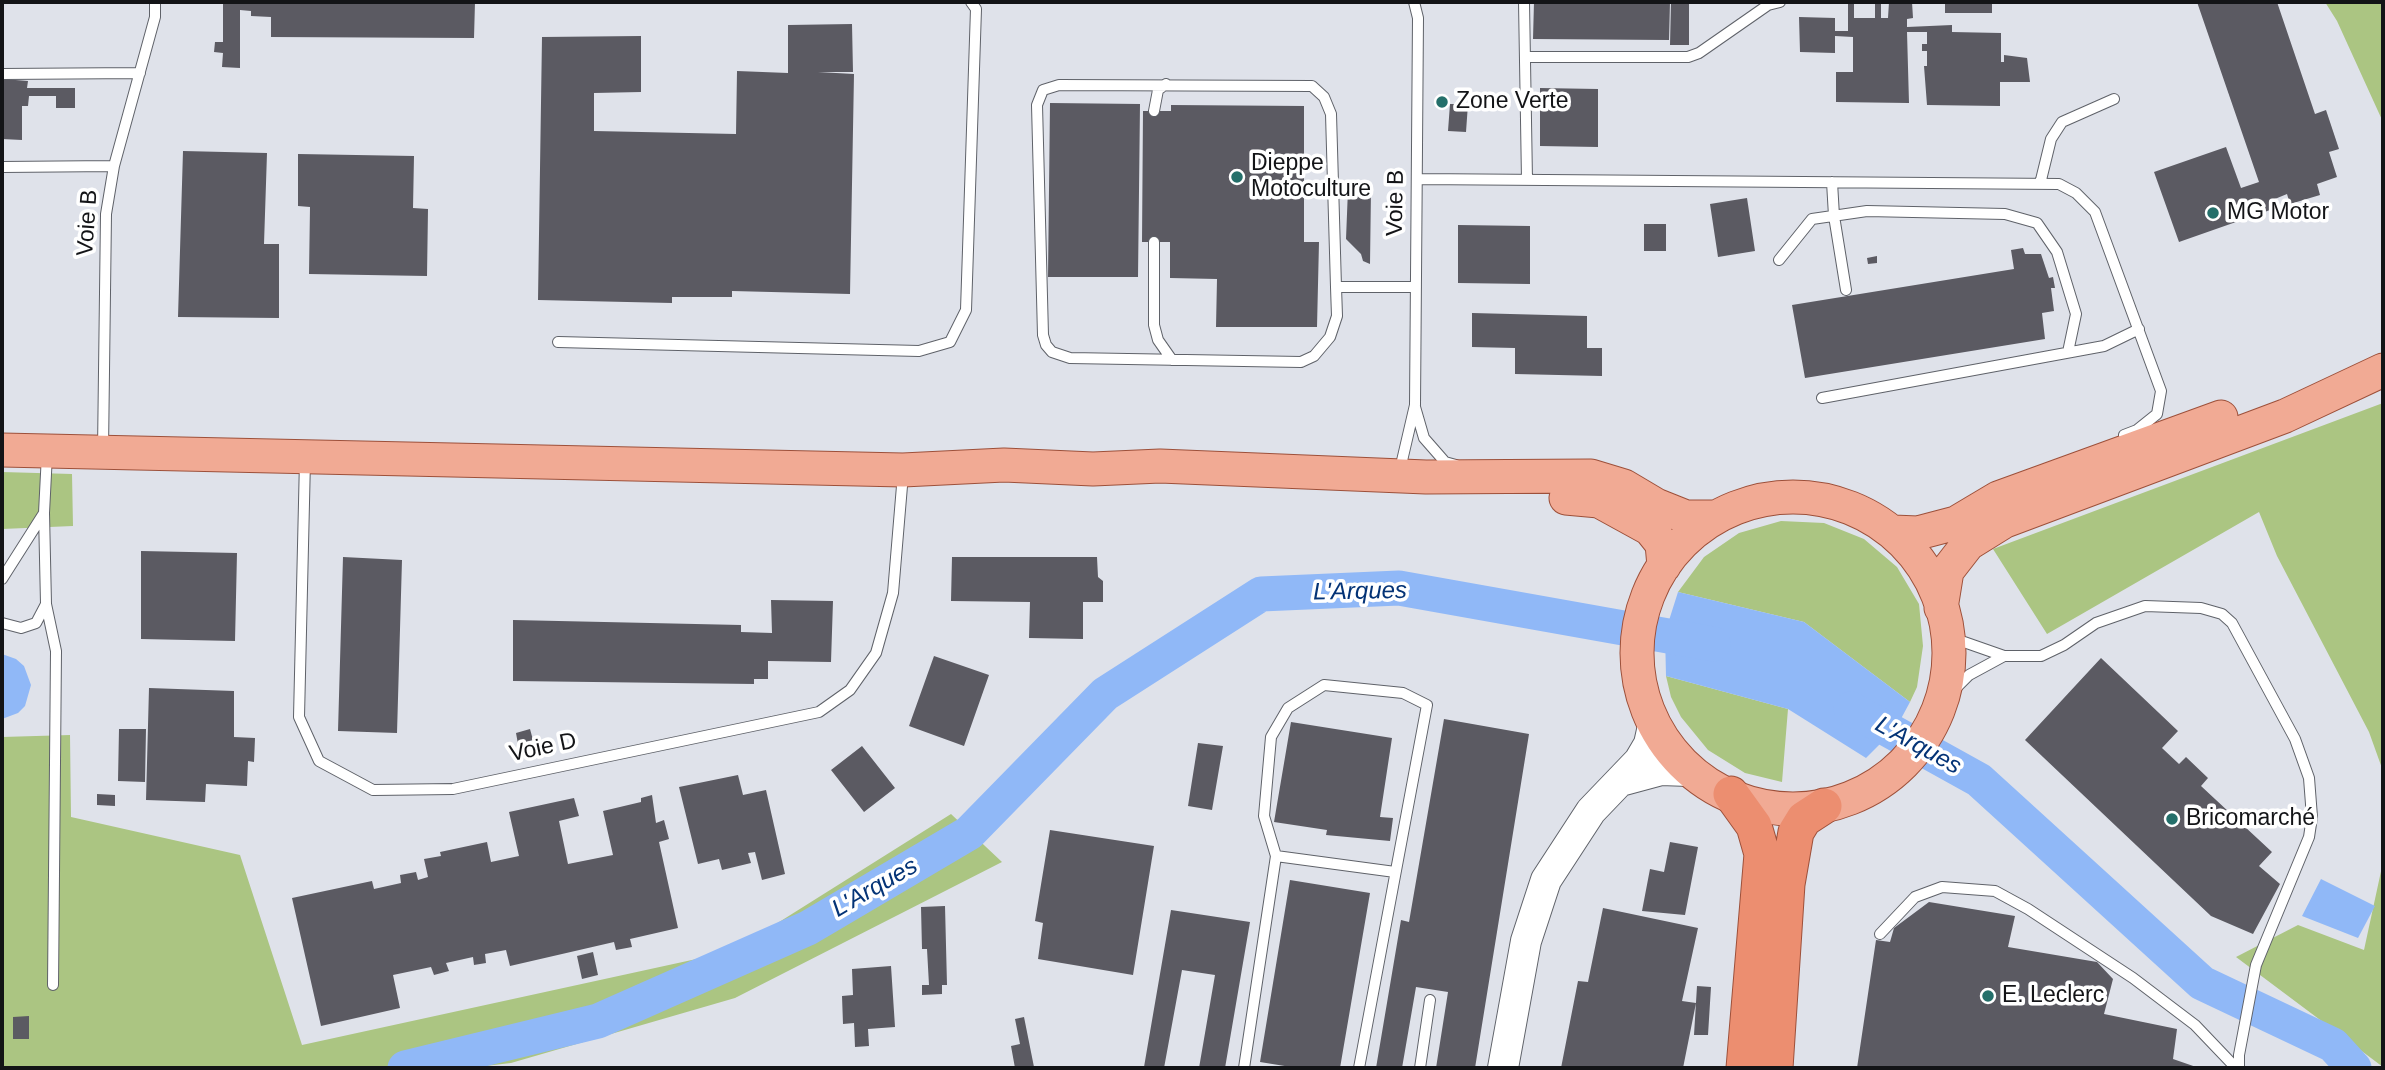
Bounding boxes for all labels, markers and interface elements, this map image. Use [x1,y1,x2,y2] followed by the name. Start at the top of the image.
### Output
[1456,88,1569,116] place label: Zone Verte
[1434,94,1450,110] marker: Zone Verte
[1251,150,1371,204] place label: Dieppe Motoculture
[1229,169,1245,185] marker: Dieppe Motoculture
[1382,170,1410,236] street label: Voie B
[72,189,104,257] street label: Voie B
[2227,199,2329,227] place label: MG Motor
[2205,205,2221,221] marker: MG Motor
[1313,577,1407,607] water label: L'Arques
[1870,711,1966,781] water label: L'Arques
[507,727,579,769] street label: Voie D
[2186,805,2315,833] place label: Bricomarché
[2164,811,2180,827] marker: Bricomarché
[827,852,923,924] water label: L'Arques
[2002,982,2104,1010] place label: E. Leclerc
[1980,988,1996,1004] marker: E. Leclerc

